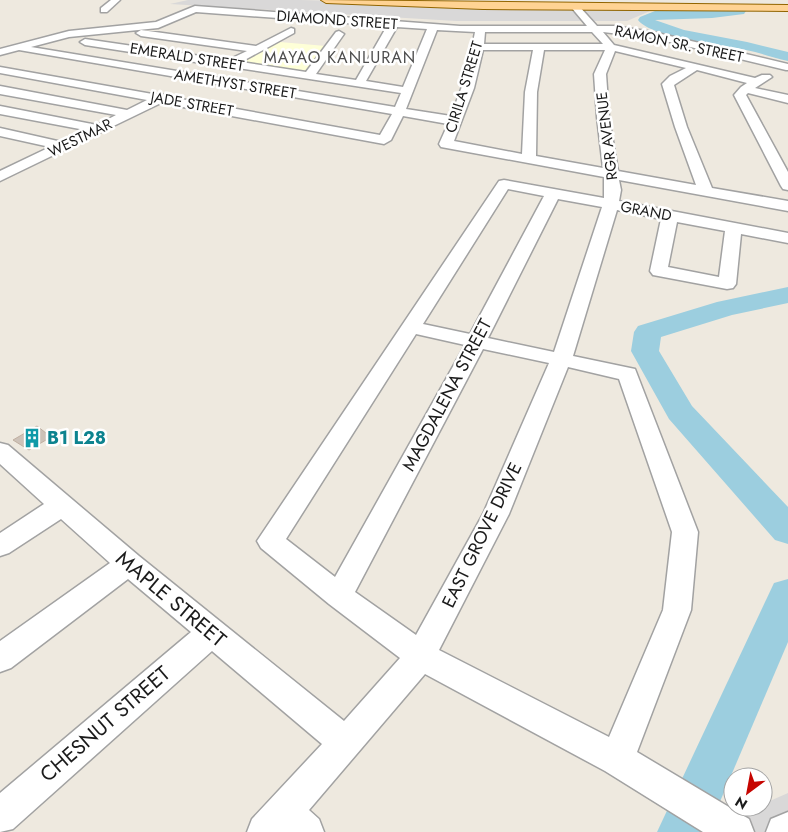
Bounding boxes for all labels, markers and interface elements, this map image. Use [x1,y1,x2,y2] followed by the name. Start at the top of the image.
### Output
[276,5,398,35] street label: DIAMOND STREET
[613,20,745,68] street label: RAMON SR. STREET
[128,37,246,77] street label: EMERALD STREET
[440,38,488,135] street label: CIRILA STREET
[264,46,416,69] district label: MAYAO KANLURAN
[172,64,298,105] street label: AMETHYST STREET
[147,86,235,122] street label: JADE STREET
[591,91,623,181] street label: RGR AVENUE
[44,113,116,163] street label: WESTMAR
[618,195,674,227] street label: GRAND
[396,314,498,476] street label: MAGDALENA STREET
[47,425,106,451] place label: B1 L28
[21,427,43,449] building icon: B1 L28
[436,458,528,612] street label: EAST GROVE DRIVE
[109,544,233,654] street label: MAPLE STREET
[33,659,177,789] street label: CHESNUT STREET
[723,767,773,817] north arrow
[731,792,751,814] text: N

